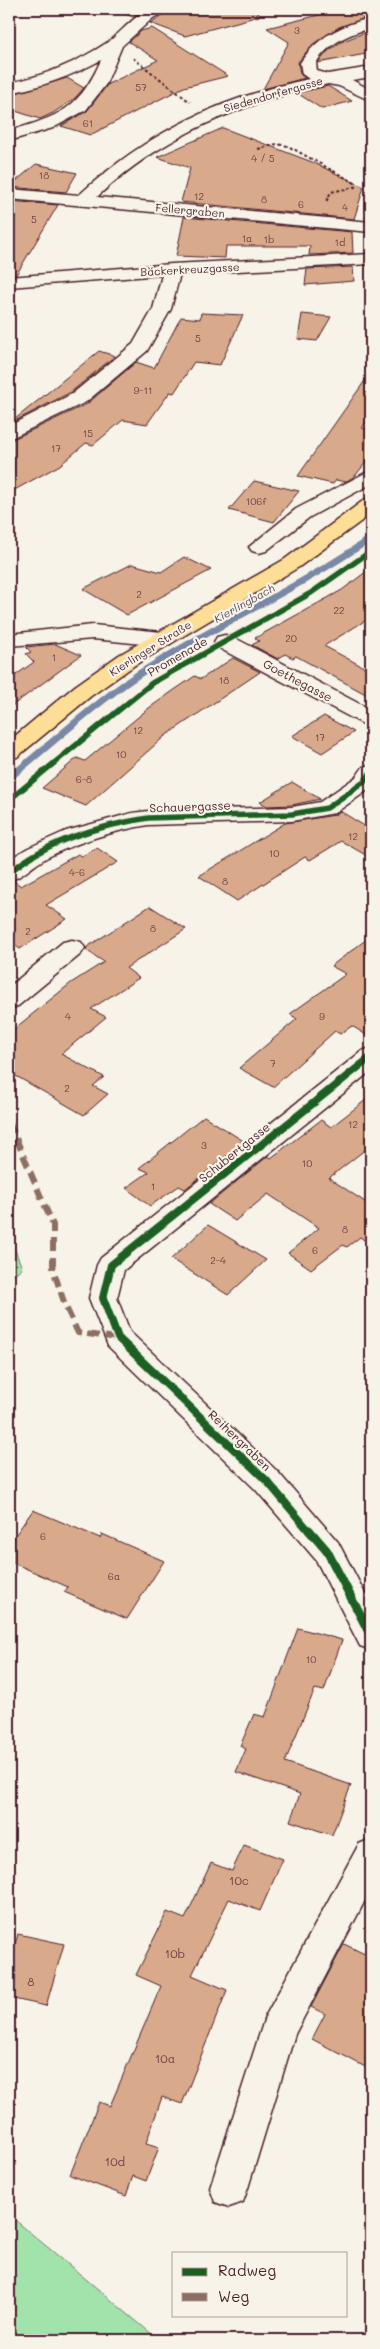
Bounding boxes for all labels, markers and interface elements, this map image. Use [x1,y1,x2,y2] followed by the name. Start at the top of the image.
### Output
[294,23,300,37] house number: 3
[222,73,325,115] street label: Siedendorfergasse
[135,80,147,94] house number: 57
[83,116,93,130] house number: 61
[251,151,275,165] house number: 4 / 5
[39,168,49,182] house number: 18
[194,189,204,203] house number: 12
[261,192,267,206] house number: 8
[298,197,304,211] house number: 6
[155,200,225,220] street label: Fellergraben
[342,200,348,214] house number: 4
[31,212,37,226] house number: 5
[242,231,252,245] house number: 1a
[264,232,274,246] house number: 1b
[335,235,345,249] house number: 1d
[140,259,240,279] street label: Bäckerkreuzgasse
[195,331,201,345] house number: 5
[133,383,153,397] house number: 9-11
[83,426,93,440] house number: 15
[51,441,61,455] house number: 17
[246,494,267,508] house number: 106f
[211,580,277,626] water label: Kierlingbach
[136,587,142,601] house number: 2
[333,603,345,617] house number: 22
[106,617,194,679] street label: Kierlinger Straße
[285,631,297,645] house number: 20
[144,632,210,680] street label: Promenade
[52,650,56,664] house number: 1
[260,655,336,705] street label: Goethegasse
[219,673,229,687] house number: 18
[133,723,143,737] house number: 12
[315,730,325,744] house number: 17
[116,747,126,761] house number: 10
[76,772,92,786] house number: 6-8
[149,797,231,815] street label: Schauergasse
[348,829,358,843] house number: 12
[269,846,279,860] house number: 10
[69,865,85,879] house number: 4-6
[222,874,228,888] house number: 8
[150,921,156,935] house number: 8
[25,924,31,938] house number: 2
[65,1009,71,1023] house number: 4
[319,1009,325,1023] house number: 9
[270,1056,276,1070] house number: 7
[64,1081,70,1095] house number: 2
[348,1117,358,1131] house number: 12
[195,1118,273,1186] street label: Schubertgasse
[201,1138,207,1152] house number: 3
[302,1156,312,1170] house number: 10
[151,1179,155,1193] house number: 1
[342,1222,348,1236] house number: 8
[312,1243,318,1257] house number: 6
[210,1253,226,1267] house number: 2-4
[205,1406,275,1474] street label: Reihergraben
[40,1529,46,1543] house number: 6
[108,1569,120,1583] house number: 6a
[306,1652,316,1666] house number: 10
[229,1872,249,1888] house number: 10c
[165,1945,185,1961] house number: 10b
[27,1973,35,1989] house number: 8
[155,2050,175,2066] house number: 10a
[105,2153,126,2169] house number: 10d
[172,2252,348,2316] legend
[218,2260,276,2280] text: Radweg
[218,2286,249,2306] text: Weg

